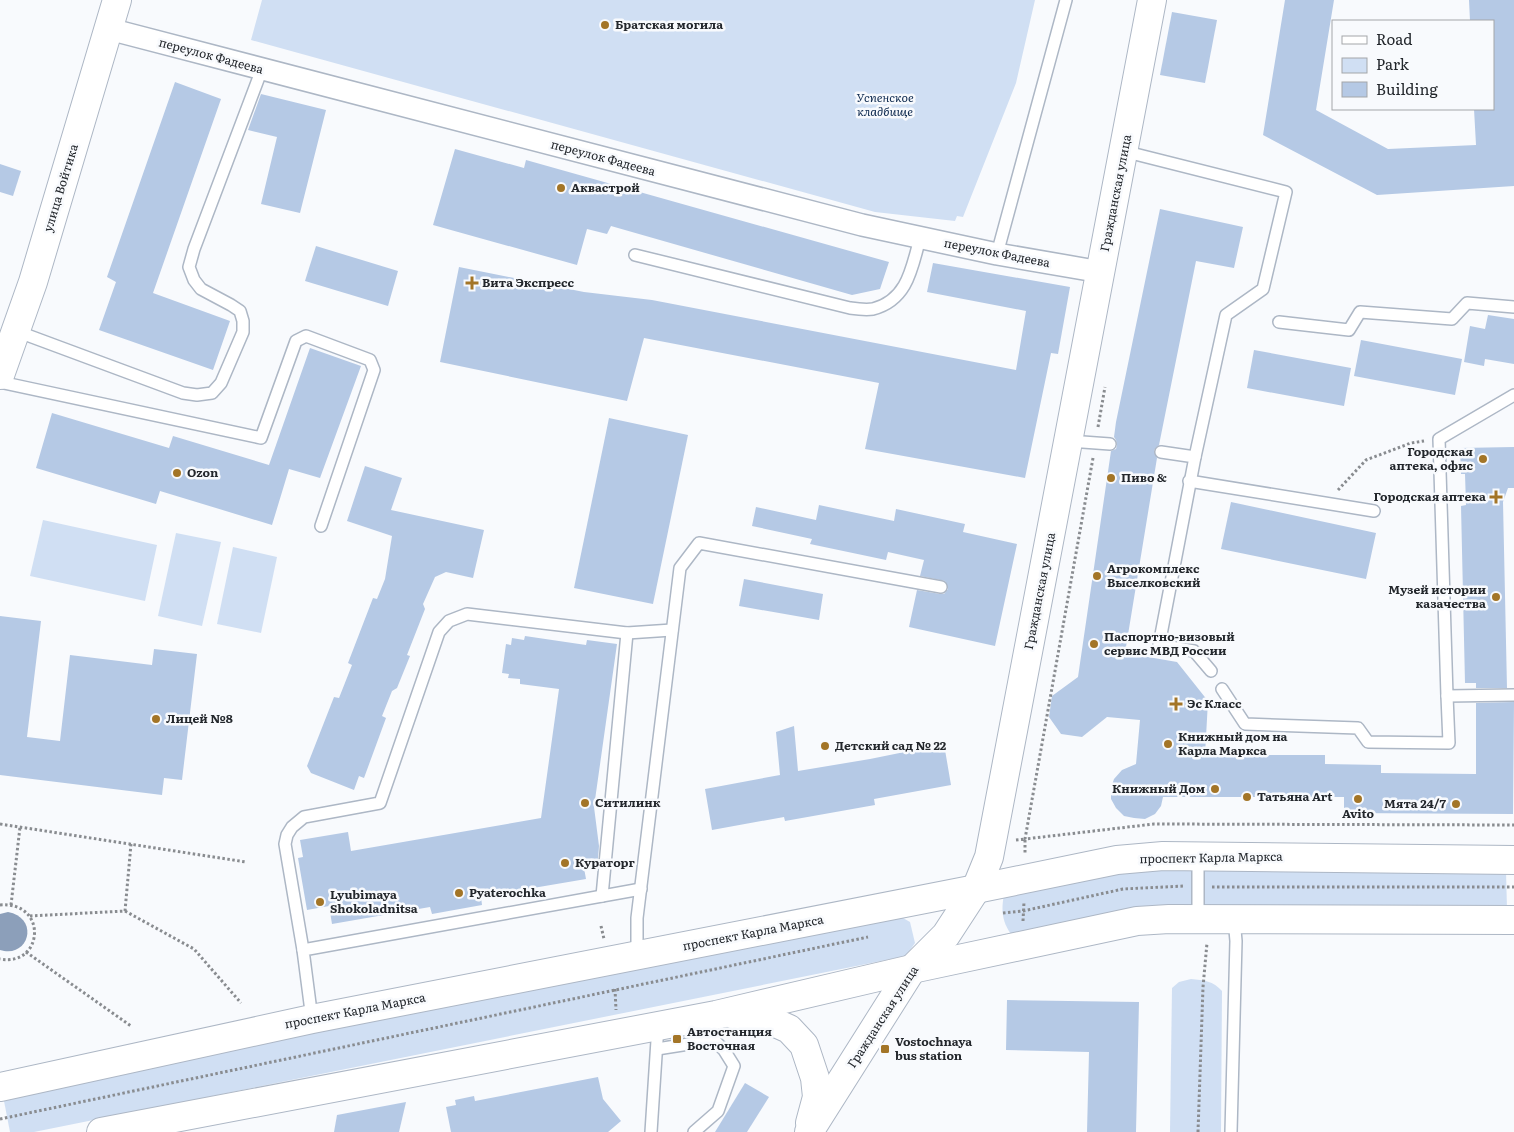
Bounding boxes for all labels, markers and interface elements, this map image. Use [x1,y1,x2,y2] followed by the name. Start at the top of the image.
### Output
[615,15,723,33] place label: Братская могила
[599,19,611,31] marker: Братская могила
[1332,20,1494,110] legend
[1376,27,1412,50] text: Road
[157,32,266,78] street label: переулок Фадеева
[1376,52,1410,75] text: Park
[1376,77,1438,100] text: Building
[856,88,914,120] park label: Успенское кладбище
[1095,132,1135,253] street label: Гражданская улица
[549,134,658,180] street label: переулок Фадеева
[38,141,82,234] street label: улица Войтика
[571,178,640,196] place label: Аквастрой
[555,182,567,194] marker: Аквастрой
[943,233,1052,271] street label: переулок Фадеева
[482,273,575,291] place label: Вита Экспресс
[466,277,478,289] marker: Вита Экспресс
[1390,442,1473,474] place label: Городская аптека, офис
[1477,453,1489,465] marker: Городская аптека, офис
[187,463,219,481] place label: Ozon
[171,467,183,479] marker: Ozon
[1121,468,1167,486] place label: Пиво &
[1105,472,1117,484] marker: Пиво &
[1373,487,1486,505] place label: Городская аптека
[1490,491,1502,503] marker: Городская аптека
[1019,530,1059,651] street label: Гражданская улица
[1107,559,1201,591] place label: Агрокомплекс Выселковский
[1091,570,1103,582] marker: Агрокомплекс Выселковский
[1388,580,1486,612] place label: Музей истории казачества
[1490,591,1502,603] marker: Музей истории казачества
[1104,627,1235,659] place label: Паспортно-визовый сервис МВД России
[1088,638,1100,650] marker: Паспортно-визовый сервис МВД России
[1187,694,1242,712] place label: Эс Класс
[1169,697,1183,711] marker: Эс Класс
[166,709,233,727] place label: Лицей №8
[150,713,162,725] marker: Лицей №8
[1178,727,1288,759] place label: Книжный дом на Карла Маркса
[835,736,947,754] place label: Детский сад № 22
[1162,738,1174,750] marker: Книжный дом на Карла Маркса
[819,740,831,752] marker: Детский сад № 22
[1112,779,1205,797] place label: Книжный Дом
[1209,783,1221,795] marker: Книжный Дом
[1257,787,1333,805] place label: Татьяна Art
[1241,791,1253,803] marker: Татьяна Art
[595,793,661,811] place label: Ситилинк
[1352,793,1364,805] marker: Avito
[1384,794,1446,812] place label: Мята 24/7
[579,797,591,809] marker: Ситилинк
[1450,798,1462,810] marker: Мята 24/7
[1342,804,1375,822] place label: Avito
[1139,847,1283,867] street label: проспект Карла Маркса
[575,853,636,871] place label: Кураторг
[559,857,571,869] marker: Кураторг
[469,883,546,901] place label: Pyaterochka
[330,885,418,917] place label: Lyubimaya Shokoladnitsa
[453,887,465,899] marker: Pyaterochka
[314,896,326,908] marker: Lyubimaya Shokoladnitsa
[681,909,825,955] street label: проспект Карла Маркса
[842,961,922,1071] street label: Гражданская улица
[283,987,427,1033] street label: проспект Карла Маркса
[687,1022,772,1054] place label: Автостанция Восточная
[895,1032,972,1064] place label: Vostochnaya bus station
[671,1033,683,1045] marker: Автостанция Восточная
[879,1043,891,1055] marker: Vostochnaya bus station

